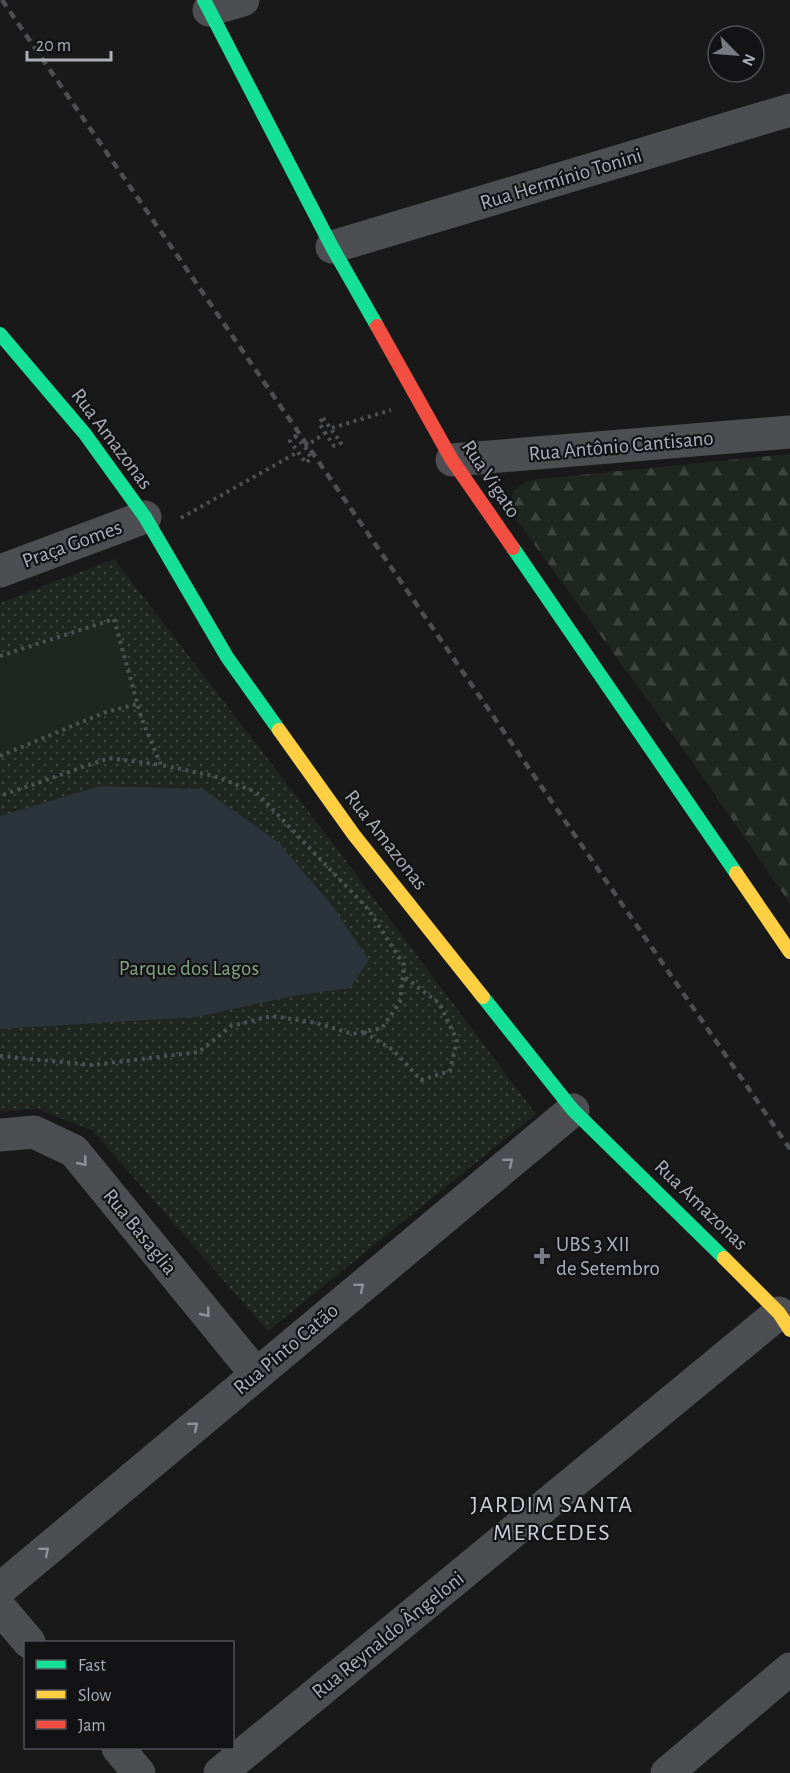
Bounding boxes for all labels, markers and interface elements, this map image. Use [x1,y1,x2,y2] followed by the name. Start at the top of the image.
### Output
[27,24,111,62] scale bar
[706,24,766,84] north arrow
[36,37,71,55] text: 20 m
[739,51,758,68] text: N
[478,144,644,214] street label: Rua Hermínio Tonini
[67,385,157,493] street label: Rua Amazonas
[528,427,714,465] street label: Rua Antônio Cantisano
[458,436,524,522] street label: Rua Vigato
[19,516,125,572] street label: Praça Gomes
[341,786,431,894] street label: Rua Amazonas
[119,958,259,979] park label: Parque dos Lagos
[75,1155,86,1166] one-way arrow
[650,1156,752,1254] street label: Rua Amazonas
[502,1159,513,1170] one-way arrow
[99,1185,181,1279] street label: Rua Basaglia
[556,1234,660,1279] place label: UBS 3 XII de Setembro
[533,1247,551,1265] marker: UBS 3 XII de Setembro
[353,1283,364,1294] one-way arrow
[230,1299,342,1399] street label: Rua Pinto Catão
[199,1306,210,1317] one-way arrow
[187,1422,198,1433] one-way arrow
[470,1493,634,1545] district label: JARDIM SANTA MERCEDES
[38,1548,49,1559] one-way arrow
[307,1566,468,1703] street label: Rua Reynaldo Ângeloni
[24,1641,234,1749] legend
[78,1657,106,1675] text: Fast
[78,1687,111,1705] text: Slow
[78,1717,106,1735] text: Jam

